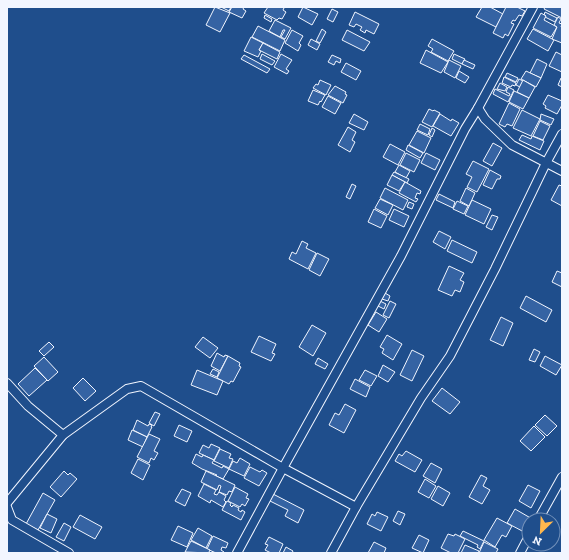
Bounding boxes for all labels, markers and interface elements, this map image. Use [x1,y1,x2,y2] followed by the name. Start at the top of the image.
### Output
[521,512,561,552] north arrow
[530,533,544,548] text: N

